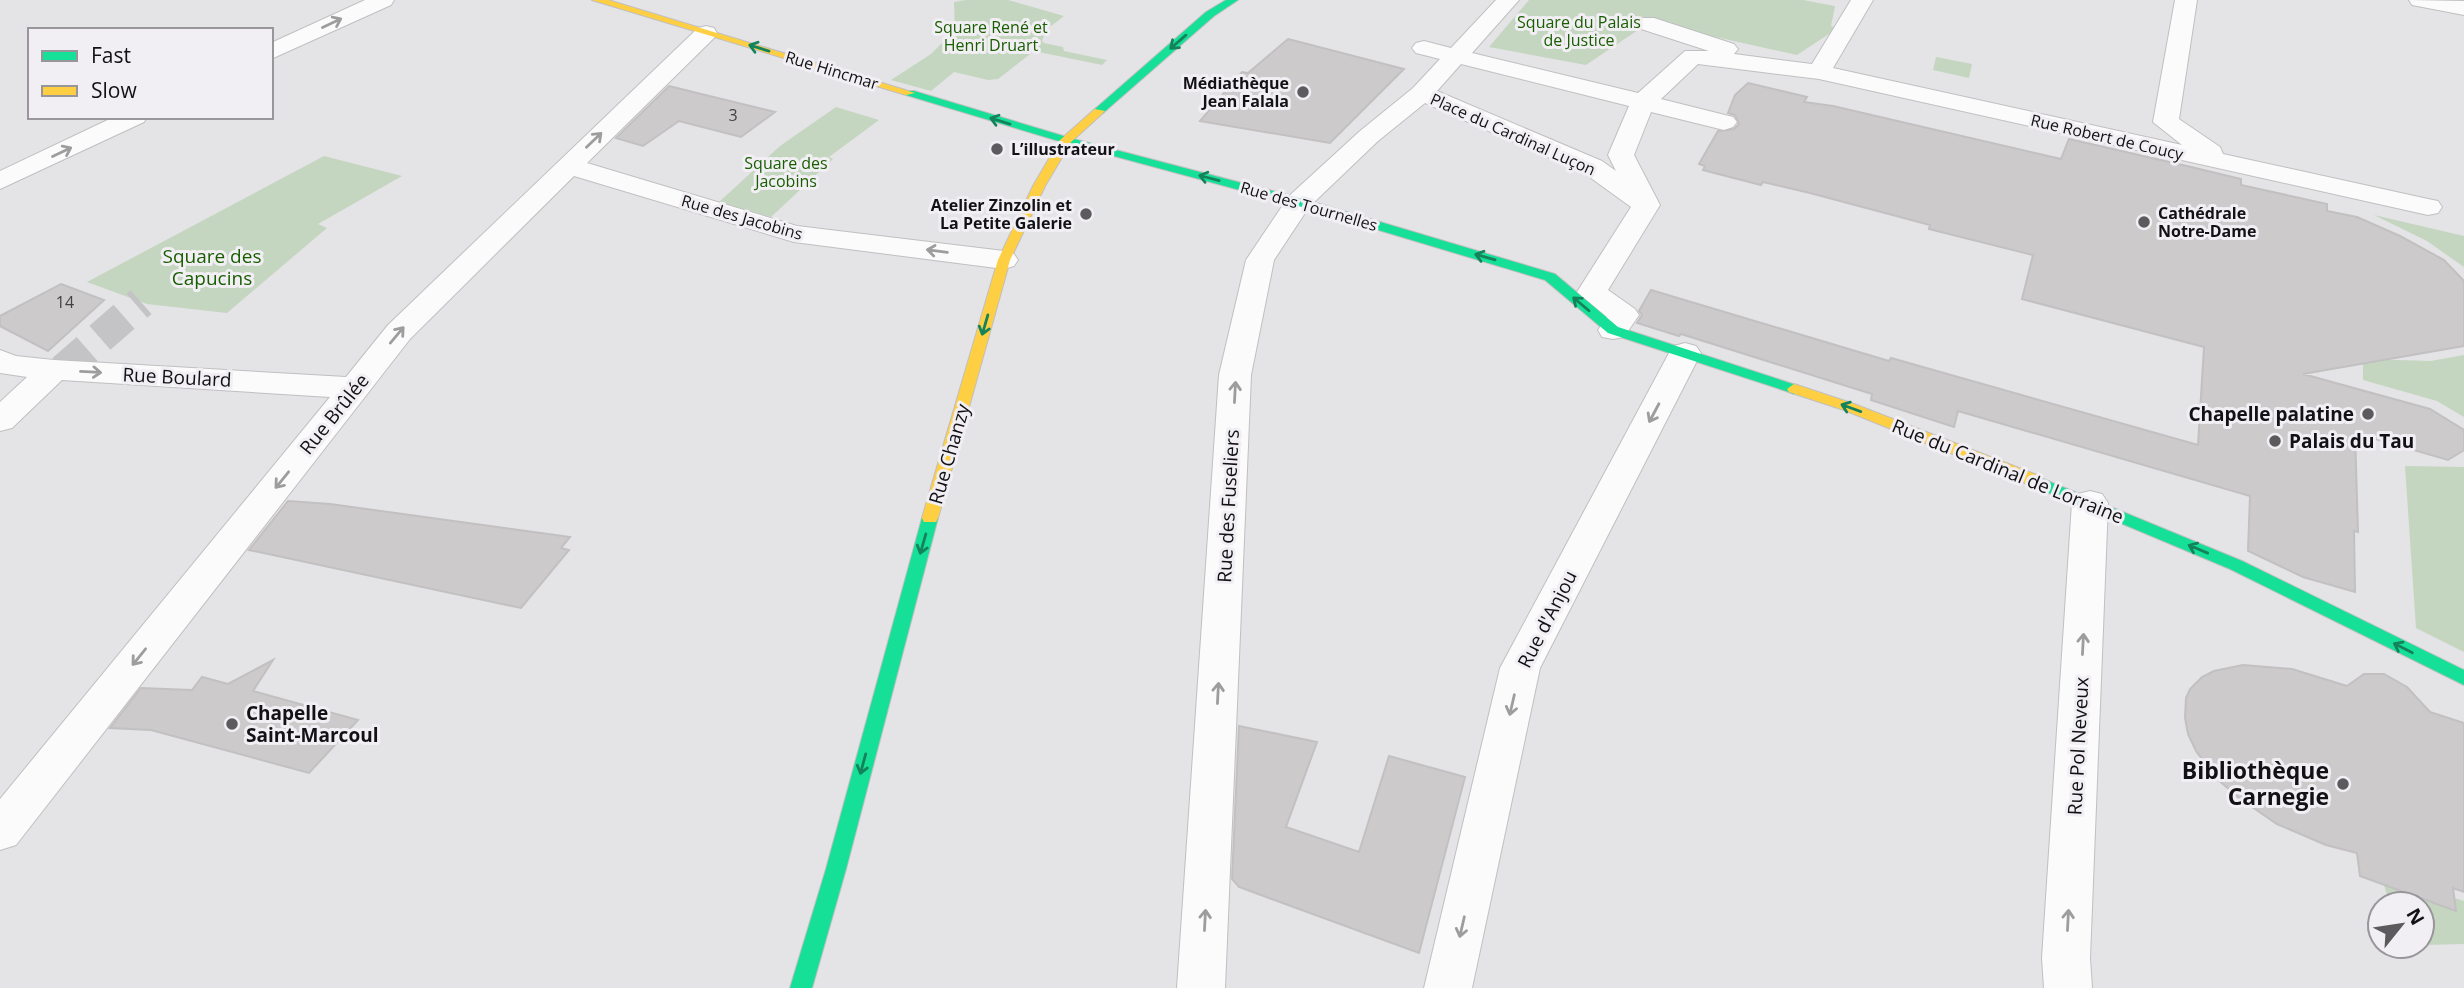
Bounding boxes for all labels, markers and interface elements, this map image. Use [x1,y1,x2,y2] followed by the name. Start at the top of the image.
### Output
[1517,11,1641,51] park label: Square du Palais de Justice
[322,16,343,29] one-way arrow
[934,16,1048,56] park label: Square René et Henri Druart
[28,28,273,119] legend
[1169,34,1187,50] one-way arrow
[91,41,131,69] text: Fast
[748,41,770,54] one-way arrow
[783,45,882,95] street label: Rue Hincmar
[1183,72,1289,112] place label: Médiathèque Jean Falala
[91,76,137,104] text: Slow
[1295,84,1311,100] marker: Médiathèque Jean Falala
[1427,88,1599,180] street label: Place du Cardinal Luçon
[728,104,738,126] house number: 3
[2029,109,2186,165] street label: Rue Robert de Coucy
[990,113,1012,126] one-way arrow
[585,132,602,149] one-way arrow
[1011,138,1115,160] place label: L’illustrateur
[989,141,1005,157] marker: L’illustrateur
[51,145,72,158] one-way arrow
[744,152,828,192] park label: Square des Jacobins
[1198,171,1221,184] one-way arrow
[1238,176,1380,236] street label: Rue des Tournelles
[679,189,805,245] street label: Rue des Jacobins
[931,194,1072,234] place label: Atelier Zinzolin et La Petite Galerie
[2158,202,2256,242] place label: Cathédrale Notre-Dame
[1078,206,1094,222] marker: Atelier Zinzolin et La Petite Galerie
[2136,214,2152,230] marker: Cathédrale Notre-Dame
[163,243,261,291] park label: Square des Capucins
[926,245,948,258] one-way arrow
[1474,250,1496,263] one-way arrow
[56,291,74,313] house number: 14
[1573,296,1591,312] one-way arrow
[978,314,991,336] one-way arrow
[389,326,405,344] one-way arrow
[122,361,232,393] street label: Rue Boulard
[79,366,102,379] one-way arrow
[293,368,375,460] street label: Rue Brûlée
[1228,381,1241,404] one-way arrow
[922,400,976,507] street label: Rue Chanzy
[1841,401,1863,413] one-way arrow
[2188,401,2354,427] place label: Chapelle palatine
[1646,402,1660,423] one-way arrow
[2360,406,2376,422] marker: Chapelle palatine
[1888,413,2128,529] street label: Rue du Cardinal de Lorraine
[2289,428,2414,454] place label: Palais du Tau
[1211,429,1245,583] street label: Rue des Fuseliers
[2267,433,2283,449] marker: Palais du Tau
[274,470,289,488] one-way arrow
[915,533,928,555] one-way arrow
[2188,542,2209,555] one-way arrow
[1511,566,1583,672] street label: Rue d'Anjou
[2077,633,2090,656] one-way arrow
[2393,640,2414,654] one-way arrow
[132,648,147,666] one-way arrow
[2061,676,2095,816] street label: Rue Pol Neveux
[1211,681,1224,704] one-way arrow
[1504,693,1518,716] one-way arrow
[246,700,378,748] place label: Chapelle Saint-Marcoul
[224,716,240,732] marker: Chapelle Saint-Marcoul
[856,752,869,774] one-way arrow
[2182,754,2329,812] place label: Bibliothèque Carnegie
[2335,776,2351,792] marker: Bibliothèque Carnegie
[2366,890,2436,960] north arrow
[2401,903,2431,930] text: N
[1199,909,1212,932] one-way arrow
[2062,909,2075,932] one-way arrow
[1454,915,1468,938] one-way arrow

